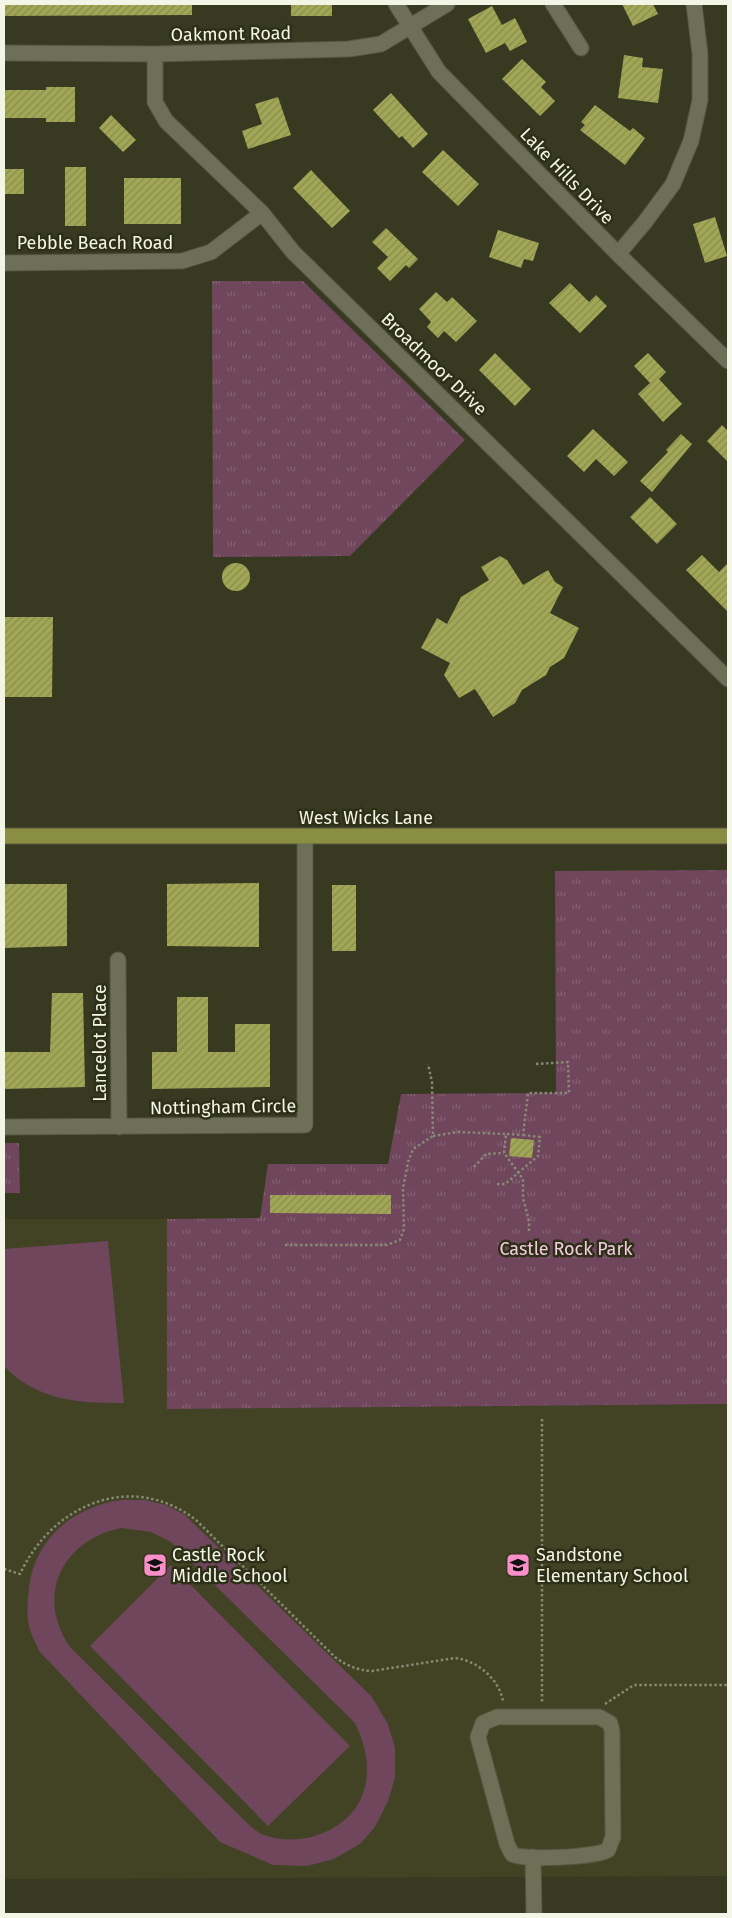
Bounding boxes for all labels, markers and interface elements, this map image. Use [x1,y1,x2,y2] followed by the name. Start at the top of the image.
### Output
[171,22,291,46] street label: Oakmont Road
[516,123,618,229] street label: Lake Hills Drive
[17,232,173,254] street label: Pebble Beach Road
[376,308,492,420] street label: Broadmoor Drive
[299,807,433,829] street label: West Wicks Lane
[89,984,111,1102] street label: Lancelot Place
[150,1095,296,1119] street label: Nottingham Circle
[499,1238,633,1260] park label: Castle Rock Park
[172,1544,288,1587] place label: Castle Rock Middle School
[536,1544,688,1587] place label: Sandstone Elementary School
[142,1552,168,1578] school or university icon: Castle Rock Middle School
[505,1552,531,1578] school or university icon: Sandstone Elementary School

